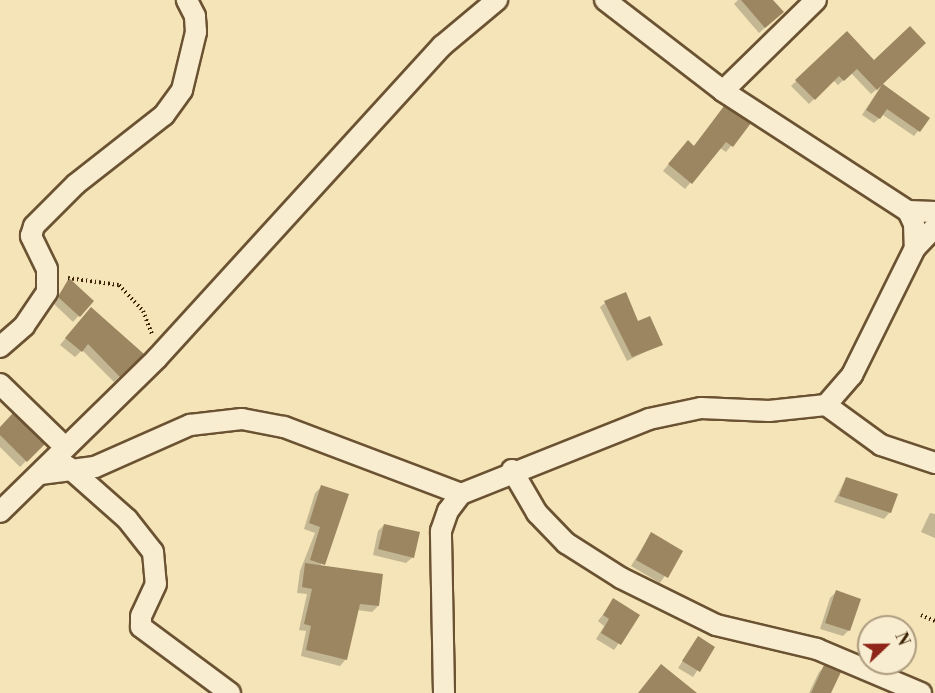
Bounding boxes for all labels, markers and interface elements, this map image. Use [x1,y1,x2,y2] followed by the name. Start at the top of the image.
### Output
[857,615,917,675] north arrow
[890,629,913,649] text: N

